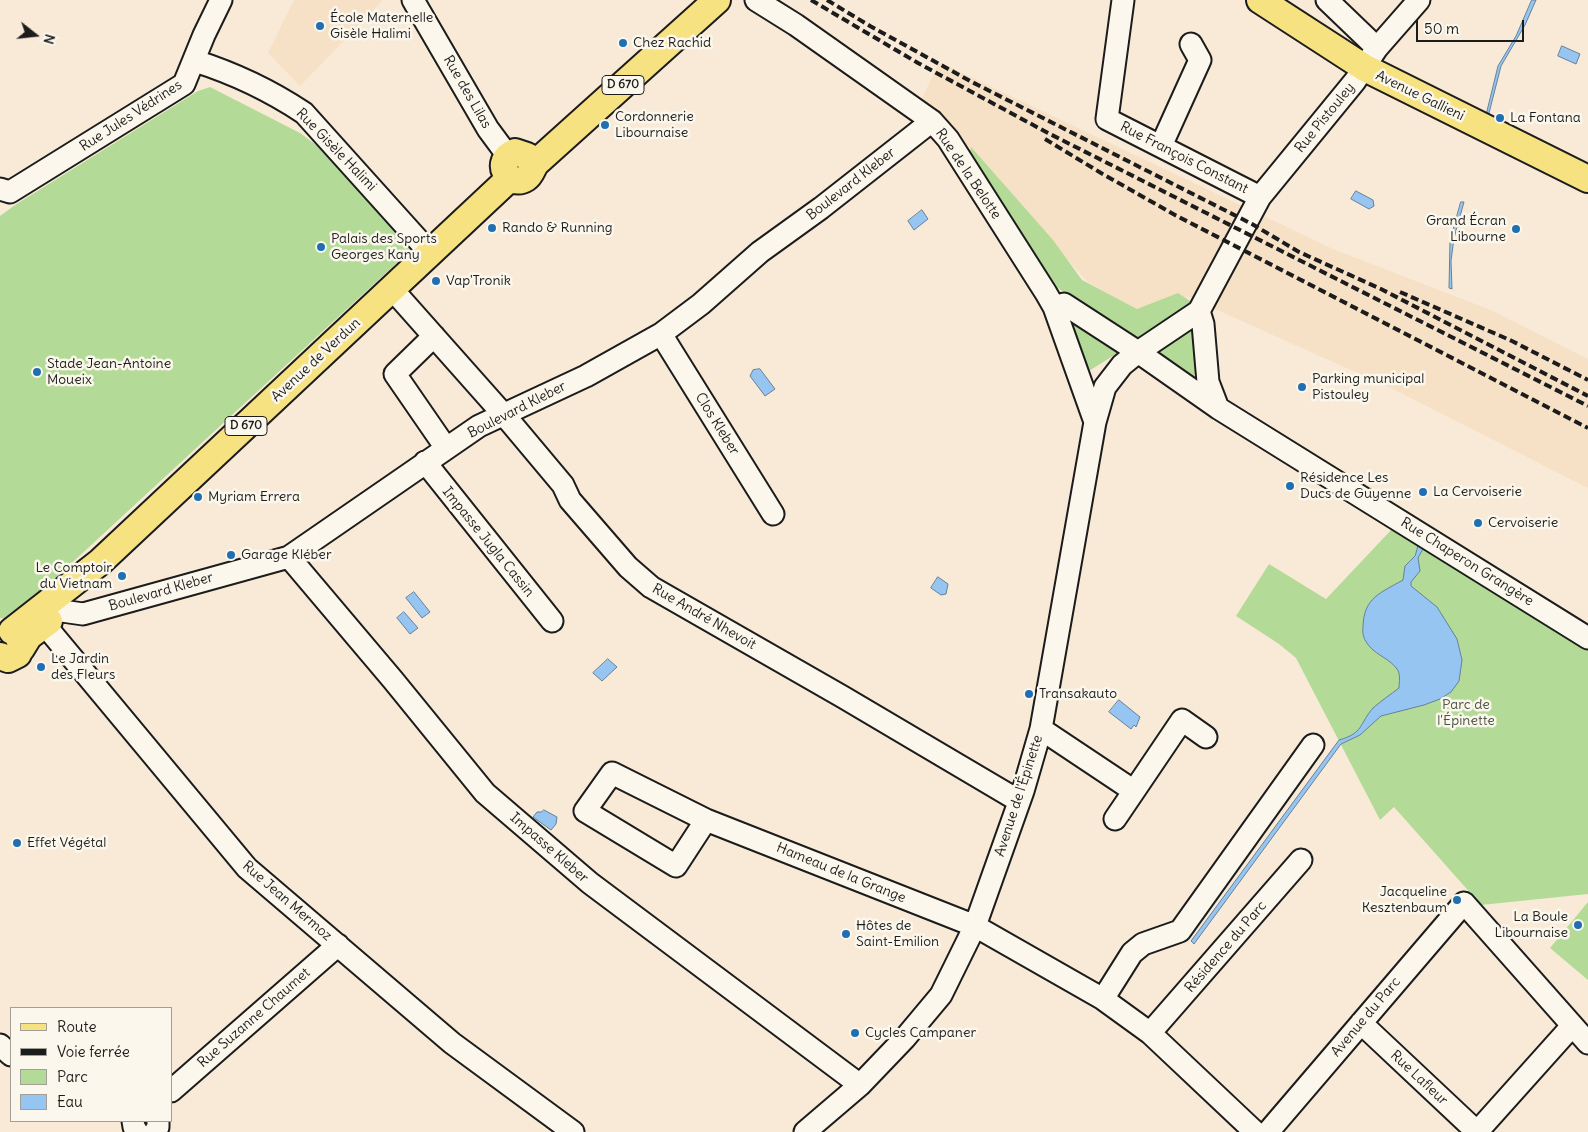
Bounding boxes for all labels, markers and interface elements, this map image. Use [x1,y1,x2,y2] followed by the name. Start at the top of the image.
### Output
[10,10,60,60] north arrow
[330,10,433,42] place label: École Maternelle Gisèle Halimi
[1418,10,1526,42] scale bar
[1424,19,1459,38] text: 50 m
[314,20,326,32] marker: École Maternelle Gisèle Halimi
[39,32,59,46] text: N
[633,35,711,51] place label: Chez Rachid
[617,37,629,49] marker: Chez Rachid
[439,53,495,131] street label: Rue des Lilas
[1373,67,1467,125] street label: Avenue Gallieni
[602,76,644,94] road number: D 670
[77,77,185,155] street label: Rue Jules Védrines
[1292,80,1358,156] street label: Rue Pistouley
[292,105,380,195] street label: Rue Gisèle Halimi
[615,109,694,142] place label: Cordonnerie Libournaise
[1510,110,1581,126] place label: La Fontana
[1494,112,1506,124] marker: La Fontana
[1117,118,1251,198] street label: Rue François Constant
[599,119,611,131] marker: Cordonnerie Libournaise
[931,125,1005,223] street label: Rue de la Belotte
[803,144,899,224] street label: Boulevard Kleber
[1426,213,1506,246] place label: Grand Écran Libourne
[502,220,613,236] place label: Rando & Running
[486,222,498,234] marker: Rando & Running
[1510,223,1522,235] marker: Grand Écran Libourne
[331,231,437,264] place label: Palais des Sports Georges Kany
[315,241,327,253] marker: Palais des Sports Georges Kany
[446,273,511,289] place label: Vap'Tronik
[430,275,442,287] marker: Vap'Tronik
[268,315,364,405] street label: Avenue de Verdun
[47,356,171,388] place label: Stade Jean-Antoine Moueix
[31,366,43,378] marker: Stade Jean-Antoine Moueix
[1312,371,1424,404] place label: Parking municipal Pistouley
[465,378,569,442] street label: Boulevard Kleber
[1296,381,1308,393] marker: Parking municipal Pistouley
[691,390,743,458] street label: Clos Kleber
[225,416,267,436] road number: D 670
[1300,470,1411,502] place label: Résidence Les Ducs de Guyenne
[1284,480,1296,492] marker: Résidence Les Ducs de Guyenne
[439,484,537,600] street label: Impasse Jugla Cassin
[1433,484,1522,500] place label: La Cervoiserie
[1417,486,1429,498] marker: La Cervoiserie
[208,489,300,505] place label: Myriam Errera
[192,491,204,503] marker: Myriam Errera
[1397,514,1537,610] street label: Rue Chaperon Grangère
[1488,515,1558,531] place label: Cervoiserie
[1472,517,1484,529] marker: Cervoiserie
[241,547,332,563] place label: Garage Kléber
[225,549,237,561] marker: Garage Kléber
[35,560,112,592] place label: Le Comptoir du Vietnam
[107,569,215,615] street label: Boulevard Kleber
[116,570,128,582] marker: Le Comptoir du Vietnam
[649,580,759,654] street label: Rue André Nhevoit
[51,651,115,684] place label: Le Jardin des Fleurs
[35,661,47,673] marker: Le Jardin des Fleurs
[1039,686,1117,702] place label: Transakauto
[1023,688,1035,700] marker: Transakauto
[1437,697,1495,730] park label: Parc de l'Épinette
[991,733,1047,859] street label: Avenue de l'Épinette
[506,809,592,887] street label: Impasse Kleber
[27,835,106,851] place label: Effet Végétal
[11,837,23,849] marker: Effet Végétal
[774,839,908,907] street label: Hameau de la Grange
[239,858,335,944] street label: Rue Jean Mermoz
[1362,884,1447,916] place label: Jacqueline Kesztenbaum
[1451,894,1463,906] marker: Jacqueline Kesztenbaum
[1182,898,1270,996] street label: Résidence du Parc
[1495,909,1568,942] place label: La Boule Libournaise
[856,918,939,950] place label: Hôtes de Saint-Emilion
[1572,919,1584,931] marker: La Boule Libournaise
[840,928,852,940] marker: Hôtes de Saint-Emilion
[194,965,314,1071] street label: Rue Suzanne Chaumet
[1328,974,1404,1060] street label: Avenue du Parc
[10,1007,172,1122] legend
[57,1017,97,1036] text: Route
[865,1025,976,1041] place label: Cycles Campaner
[849,1027,861,1039] marker: Cycles Campaner
[57,1042,130,1061] text: Voie ferrée
[1387,1047,1451,1109] street label: Rue Lafleur
[57,1067,88,1086] text: Parc
[57,1092,83,1111] text: Eau

